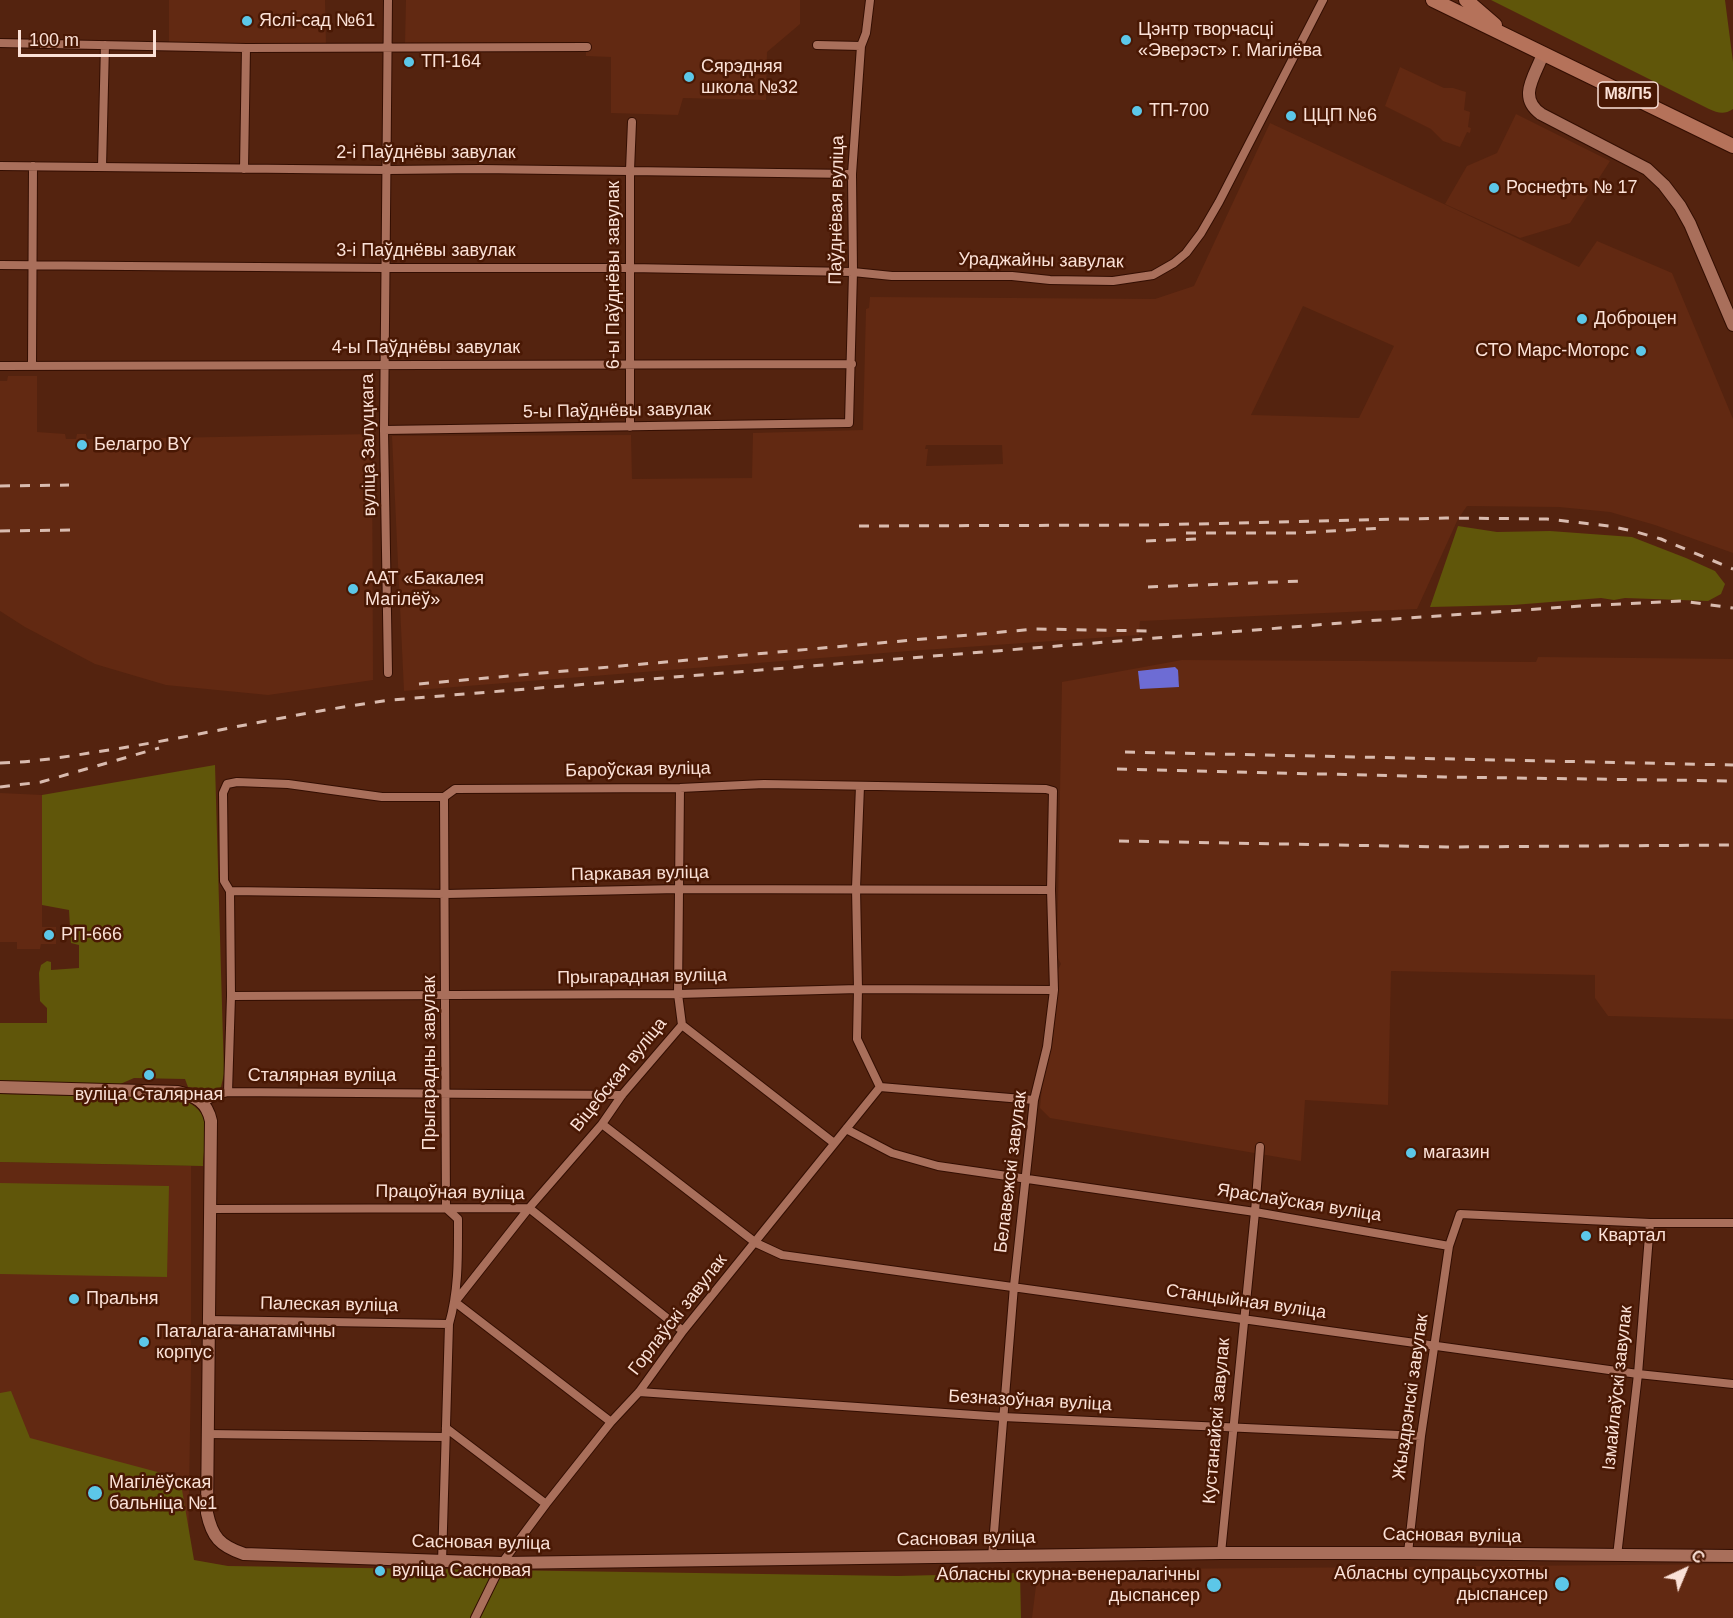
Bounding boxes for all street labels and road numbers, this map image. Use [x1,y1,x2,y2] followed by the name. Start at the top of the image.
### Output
[1598,82,1658,108] road number: М8/П5
[825,135,849,285] street label: Паўднёвая вуліца
[336,142,516,164] street label: 2-і Паўднёвы завулак
[603,181,625,369] street label: 6-ы Паўднёвы завулак
[336,240,516,262] street label: 3-і Паўднёвы завулак
[958,249,1124,273] street label: Ураджайны завулак
[332,337,520,359] street label: 4-ы Паўднёвы завулак
[357,373,381,517] street label: вуліца Залуцкага
[523,399,711,423] street label: 5-ы Паўднёвы завулак
[565,758,711,782] street label: Бароўская вуліца
[571,862,709,886] street label: Паркавая вуліца
[557,965,727,989] street label: Прыгарадная вуліца
[419,976,441,1150] street label: Прыгарадны завулак
[566,1014,672,1136] street label: Віцебская вуліца
[248,1065,396,1087] street label: Сталярная вуліца
[990,1090,1032,1254] street label: Белавежскі завулак
[1215,1179,1383,1227] street label: Яраслаўская вуліца
[375,1181,525,1205] street label: Працоўная вуліца
[624,1250,732,1380] street label: Горлаўскі завулак
[1164,1280,1328,1324] street label: Станцыйная вуліца
[260,1293,398,1317] street label: Палеская вуліца
[1599,1305,1637,1471] street label: Ізмайлаўскі завулак
[1389,1313,1433,1481] street label: Жыздрэнскі завулак
[1199,1337,1235,1505] street label: Кустанайскі завулак
[948,1386,1112,1416] street label: Безназоўная вуліца
[1382,1524,1522,1548] street label: Сасновая вуліца
[896,1527,1036,1551] street label: Сасновая вуліца
[411,1531,551,1555] street label: Сасновая вуліца

